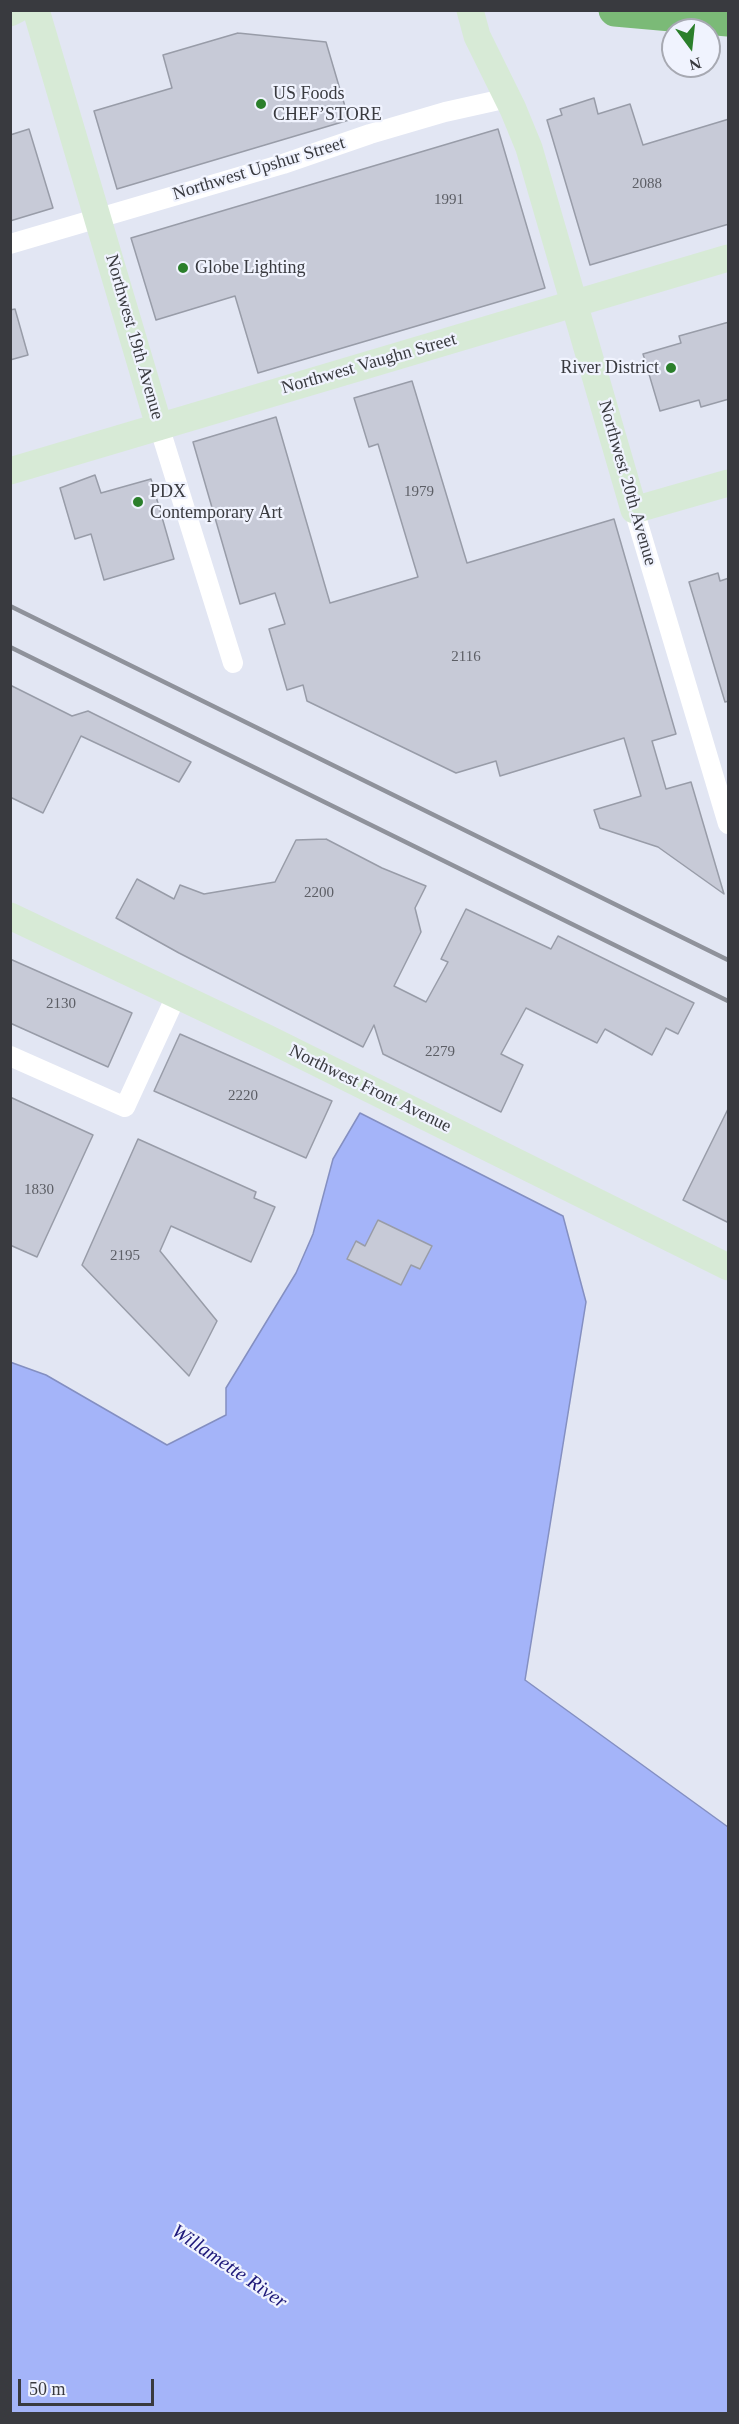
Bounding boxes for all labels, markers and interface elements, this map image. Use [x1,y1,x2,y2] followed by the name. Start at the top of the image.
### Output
[661,18,721,78] north arrow
[687,54,703,74] text: N
[273,83,382,125] place label: US Foods CHEF’STORE
[254,97,268,111] marker: US Foods CHEF’STORE
[170,133,348,205] street label: Northwest Upshur Street
[632,175,662,193] house number: 2088
[434,191,464,209] house number: 1991
[100,252,168,422] street label: Northwest 19th Avenue
[195,257,305,279] place label: Globe Lighting
[176,261,190,275] marker: Globe Lighting
[279,329,459,399] street label: Northwest Vaughn Street
[561,357,659,379] place label: River District
[664,361,678,375] marker: River District
[593,398,661,568] street label: Northwest 20th Avenue
[150,481,282,524] place label: PDX Contemporary Art
[404,483,434,501] house number: 1979
[131,495,145,509] marker: PDX Contemporary Art
[451,648,481,666] house number: 2116
[304,884,334,902] house number: 2200
[46,995,76,1013] house number: 2130
[285,1040,455,1138] street label: Northwest Front Avenue
[425,1043,455,1061] house number: 2279
[228,1087,258,1105] house number: 2220
[24,1181,54,1199] house number: 1830
[110,1247,140,1265] house number: 2195
[167,2220,291,2314] water label: Willamette River
[21,2367,158,2405] scale bar
[29,2379,66,2399] text: 50 m

